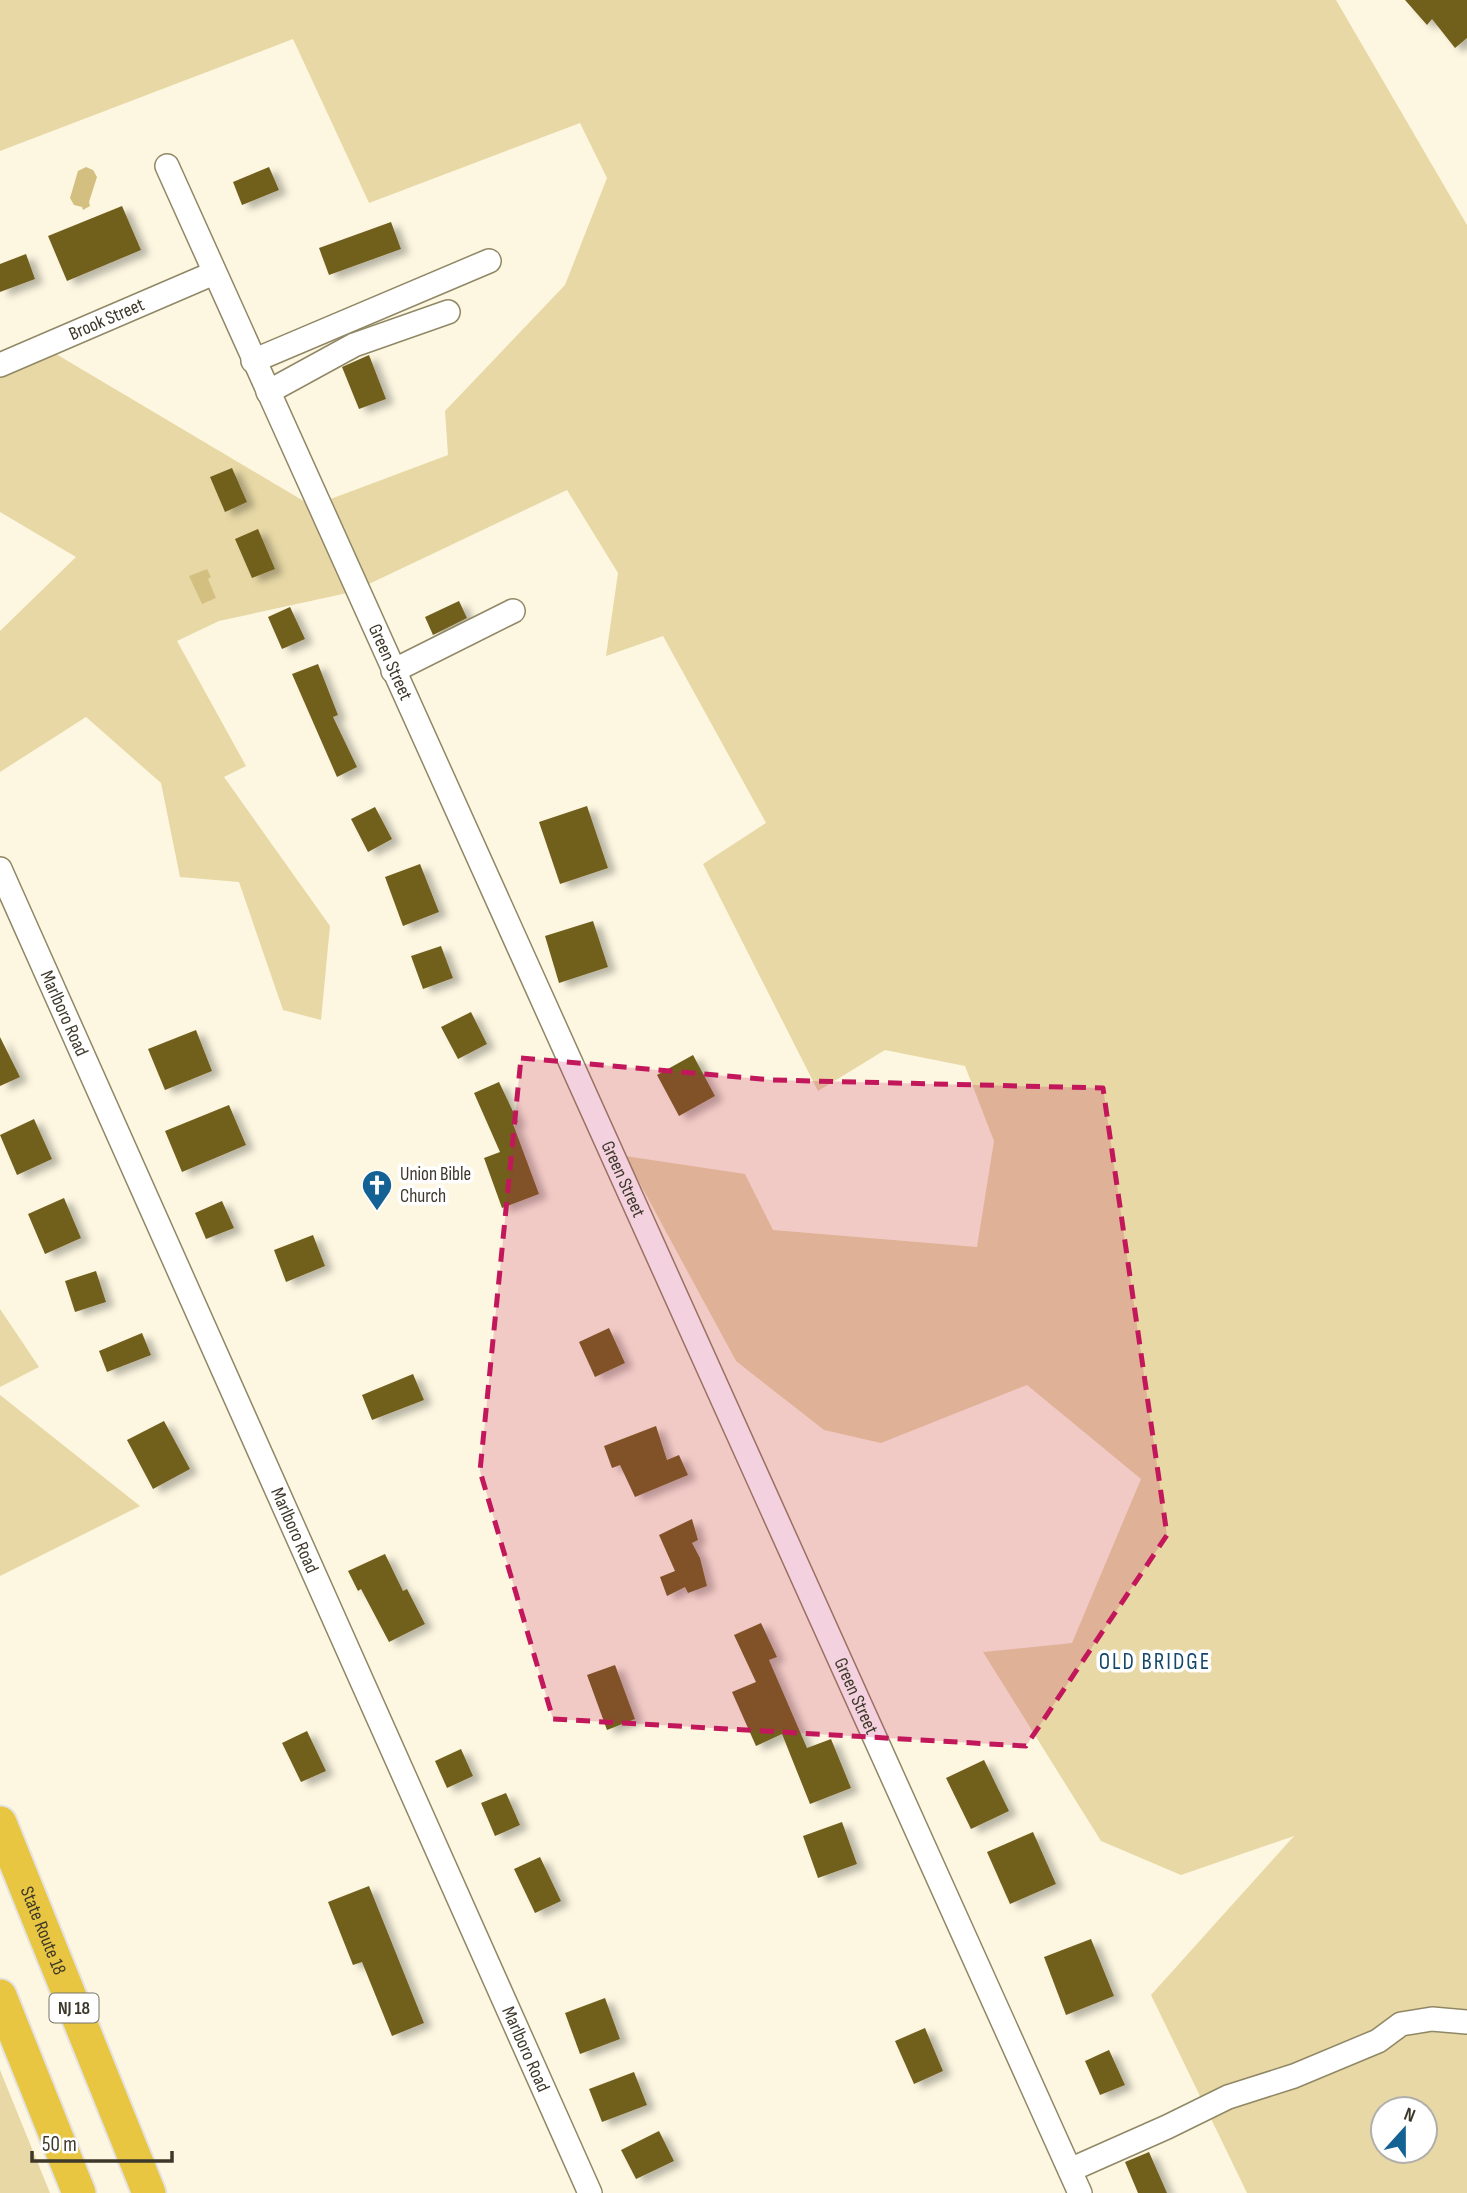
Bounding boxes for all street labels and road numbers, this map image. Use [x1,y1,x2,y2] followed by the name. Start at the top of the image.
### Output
[65,293,148,346] street label: Brook Street
[363,620,418,704] street label: Green Street
[35,967,93,1060] street label: Marlboro Road
[596,1137,651,1221] street label: Green Street
[266,1484,324,1577] street label: Marlboro Road
[829,1654,883,1738] street label: Green Street
[15,1883,71,1978] street label: State Route 18
[50,1994,98,2022] road number: NJ 18
[497,2003,555,2095] street label: Marlboro Road

